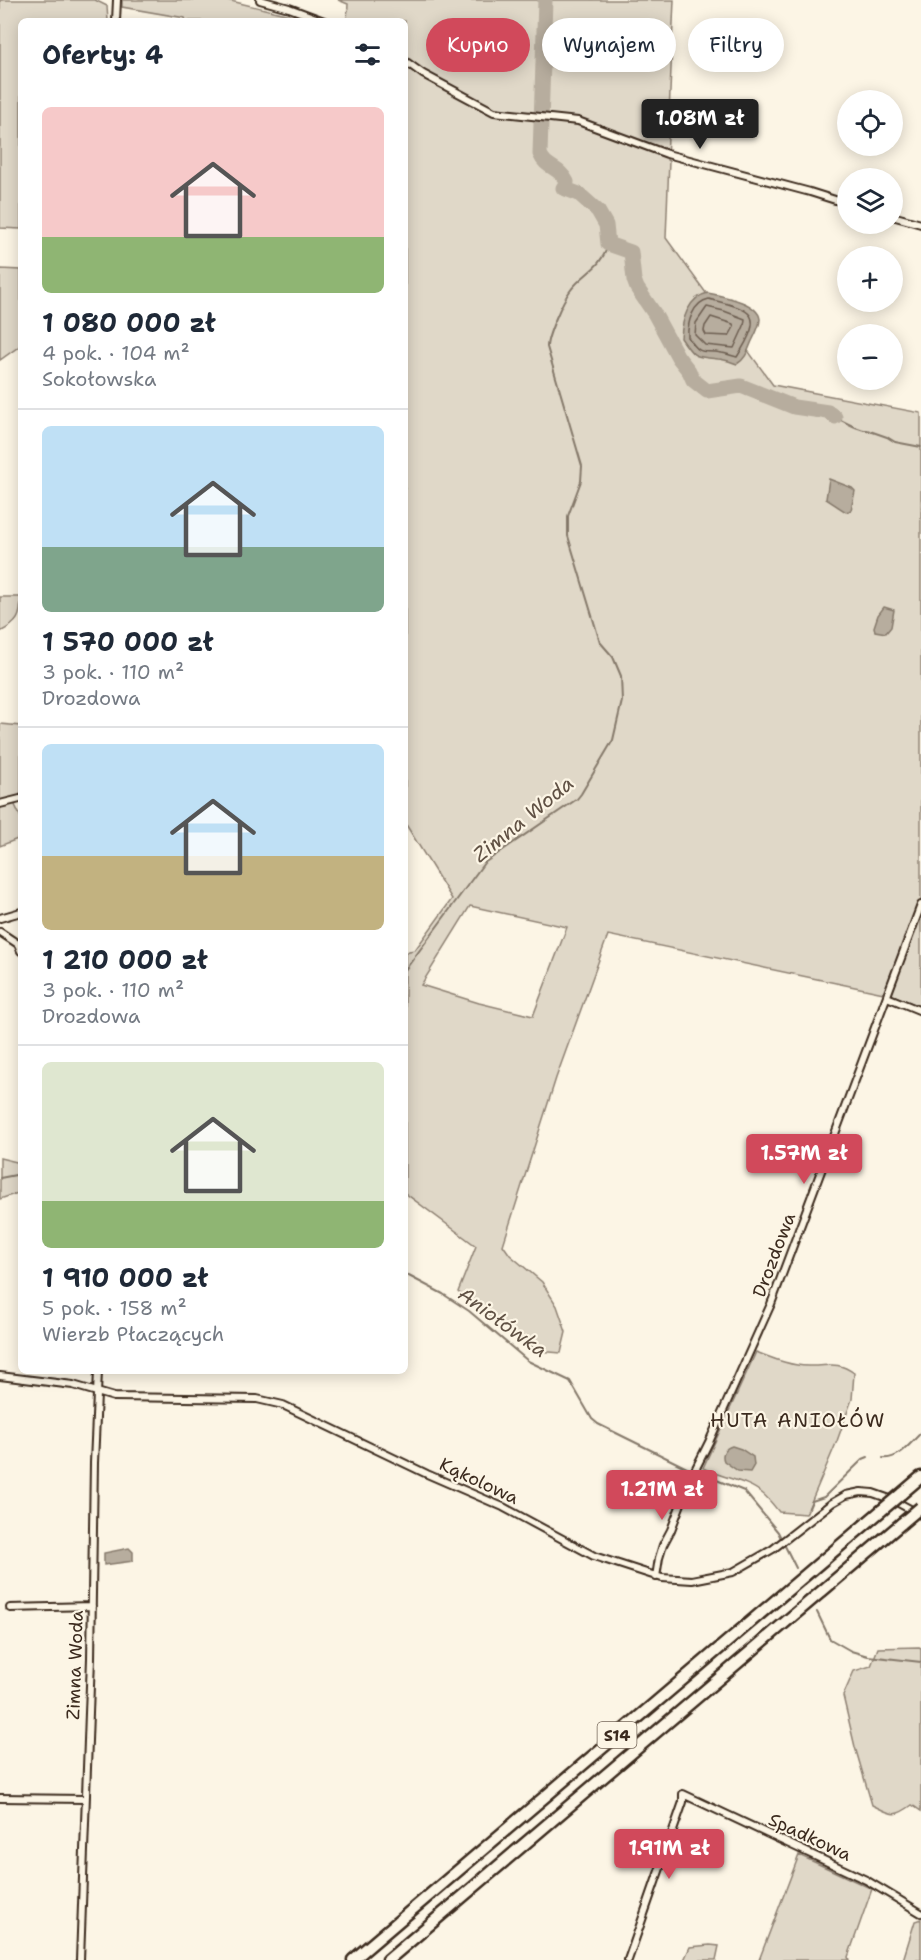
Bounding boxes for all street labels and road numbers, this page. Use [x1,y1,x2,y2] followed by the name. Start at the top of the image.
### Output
[747,1209,801,1301] street label: Drozdowa
[435,1452,523,1510] street label: Kąkolowa
[61,1610,89,1720] street label: Zimna Woda
[598,1722,636,1748] road number: S14
[765,1807,855,1867] street label: Spadkowa

